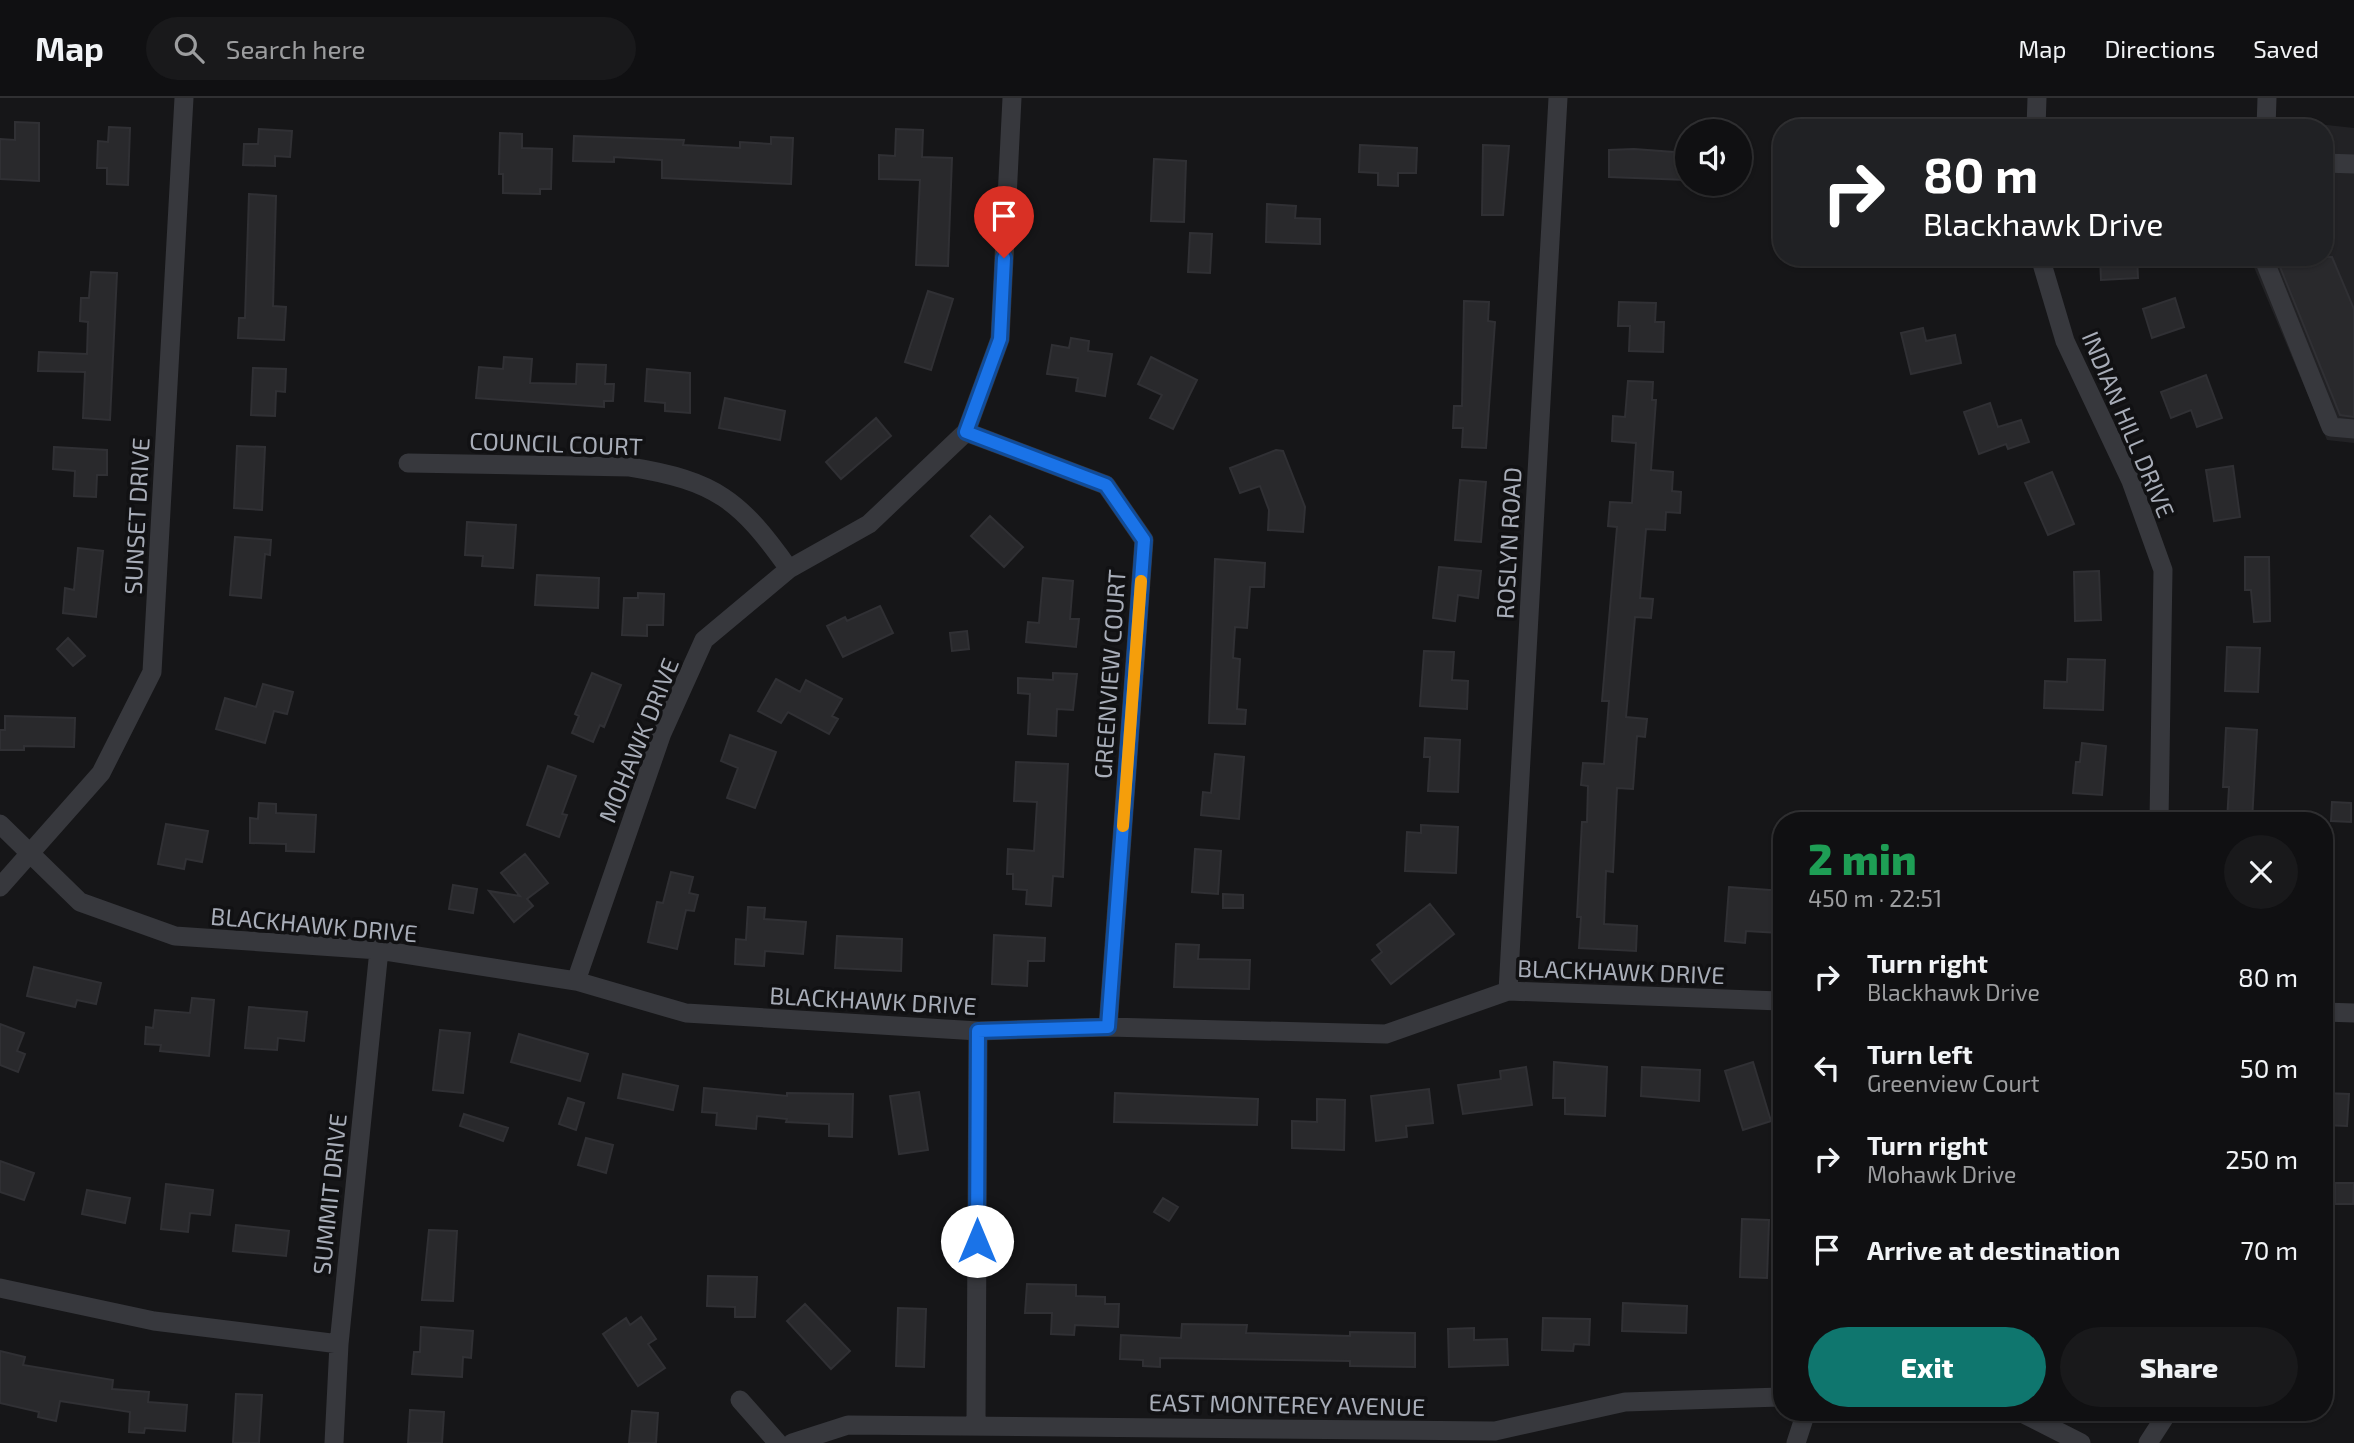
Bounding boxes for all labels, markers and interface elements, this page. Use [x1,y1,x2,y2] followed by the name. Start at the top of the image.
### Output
[146,17,636,80] search box
[35,28,104,68] text: Map
[170,29,208,67] icon: search
[226,33,365,64] text: Search here
[2018,34,2066,63] text: Map
[2104,34,2215,63] text: Directions
[2253,34,2319,63] text: Saved
[1675,119,1752,196] map controls
[1675,119,1752,196] button: sound
[1923,144,2038,203] text: 80 m
[1808,147,1899,238] icon: right
[974,186,1034,258] pin
[985,197,1023,235] icon: arrive
[1923,204,2163,242] text: Blackhawk Drive
[2077,326,2181,522] street label: INDIAN HILL DRIVE
[469,425,643,461] street label: COUNCIL COURT
[117,437,155,595] street label: SUNSET DRIVE
[1490,466,1526,620] street label: ROSLYN ROAD
[1087,568,1131,780] street label: GREENVIEW COURT
[592,654,684,826] street label: MOHAWK DRIVE
[1808,833,1917,883] text: 2 min
[2224,835,2298,909] button: close
[1808,884,1942,912] text: 450 m · 22:51
[209,901,419,947] street label: BLACKHAWK DRIVE
[1867,947,1988,978] text: Turn right
[1517,953,1725,989] street label: BLACKHAWK DRIVE
[1808,958,1846,996] icon: right
[2238,961,2298,992] text: 80 m
[1867,978,2040,1006] text: Blackhawk Drive
[769,980,977,1020] street label: BLACKHAWK DRIVE
[1867,1038,1973,1069] text: Turn left
[1808,1049,1846,1087] icon: left
[2240,1052,2298,1083] text: 50 m
[1867,1069,2040,1097] text: Greenview Court
[306,1112,352,1276] street label: SUMMIT DRIVE
[1867,1129,1988,1160] text: Turn right
[1808,1140,1846,1178] icon: right
[2225,1143,2298,1174] text: 250 m
[1867,1160,2016,1188] text: Mohawk Drive
[940,1204,1014,1278] position arrow
[1808,1231,1846,1269] icon: arrive
[1867,1234,2120,1265] text: Arrive at destination
[2240,1234,2298,1265] text: 70 m
[1808,1327,2046,1407] button: Exit
[2060,1327,2298,1407] button: Share
[1149,1387,1425,1421] street label: EAST MONTEREY AVENUE

